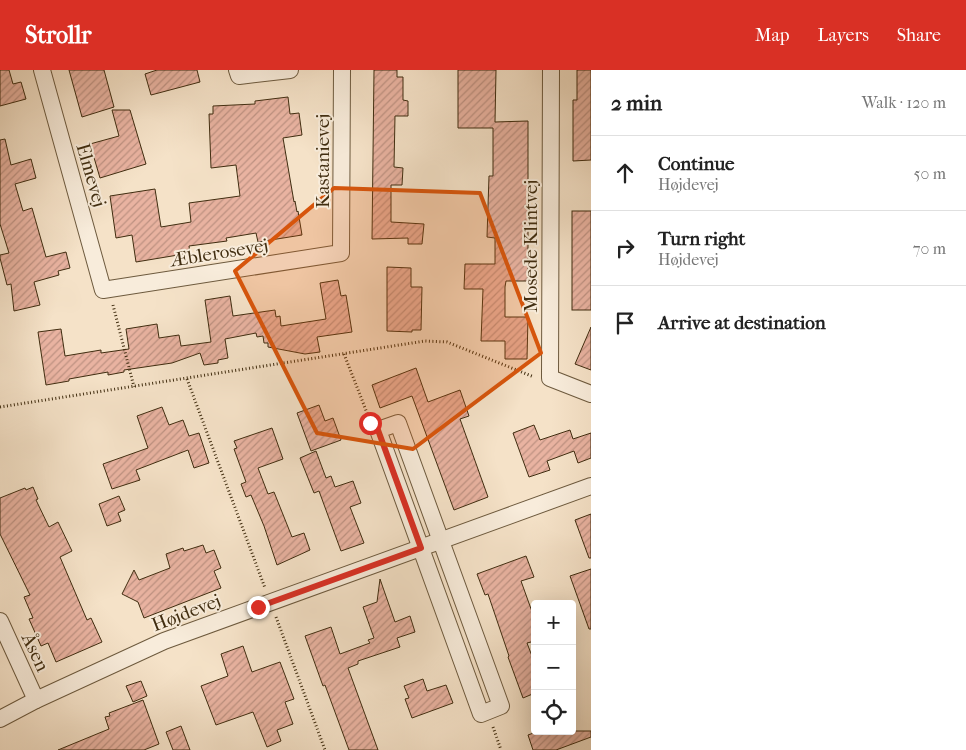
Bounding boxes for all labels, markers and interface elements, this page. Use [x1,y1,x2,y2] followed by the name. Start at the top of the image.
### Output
[25,21,92,49] text: Strollr
[755,25,789,46] text: Map
[817,25,869,46] text: Layers
[897,25,941,46] text: Share
[611,91,662,115] text: 2 min
[862,93,946,112] text: Walk · 120 m
[312,114,334,208] street label: Kastanievej
[71,141,111,210] street label: Elmevej
[658,153,734,175] text: Continue
[611,159,639,187] icon: ahead
[914,164,946,183] text: 50 m
[658,175,719,194] text: Højdevej
[520,180,542,312] street label: Mosede Klintvej
[658,228,745,250] text: Turn right
[167,234,270,272] street label: Æblerosevej
[611,234,639,262] icon: right
[913,239,946,258] text: 70 m
[658,250,719,269] text: Højdevej
[611,309,639,337] icon: arrive
[658,312,826,334] text: Arrive at destination
[359,412,382,435] route start
[149,590,224,636] street label: Højdevej
[247,596,270,619] route end
[531,600,576,735] map controls
[531,600,576,645] button: +
[16,629,53,675] street label: Åsen
[531,645,576,690] button: −
[531,690,576,735] button: locate

